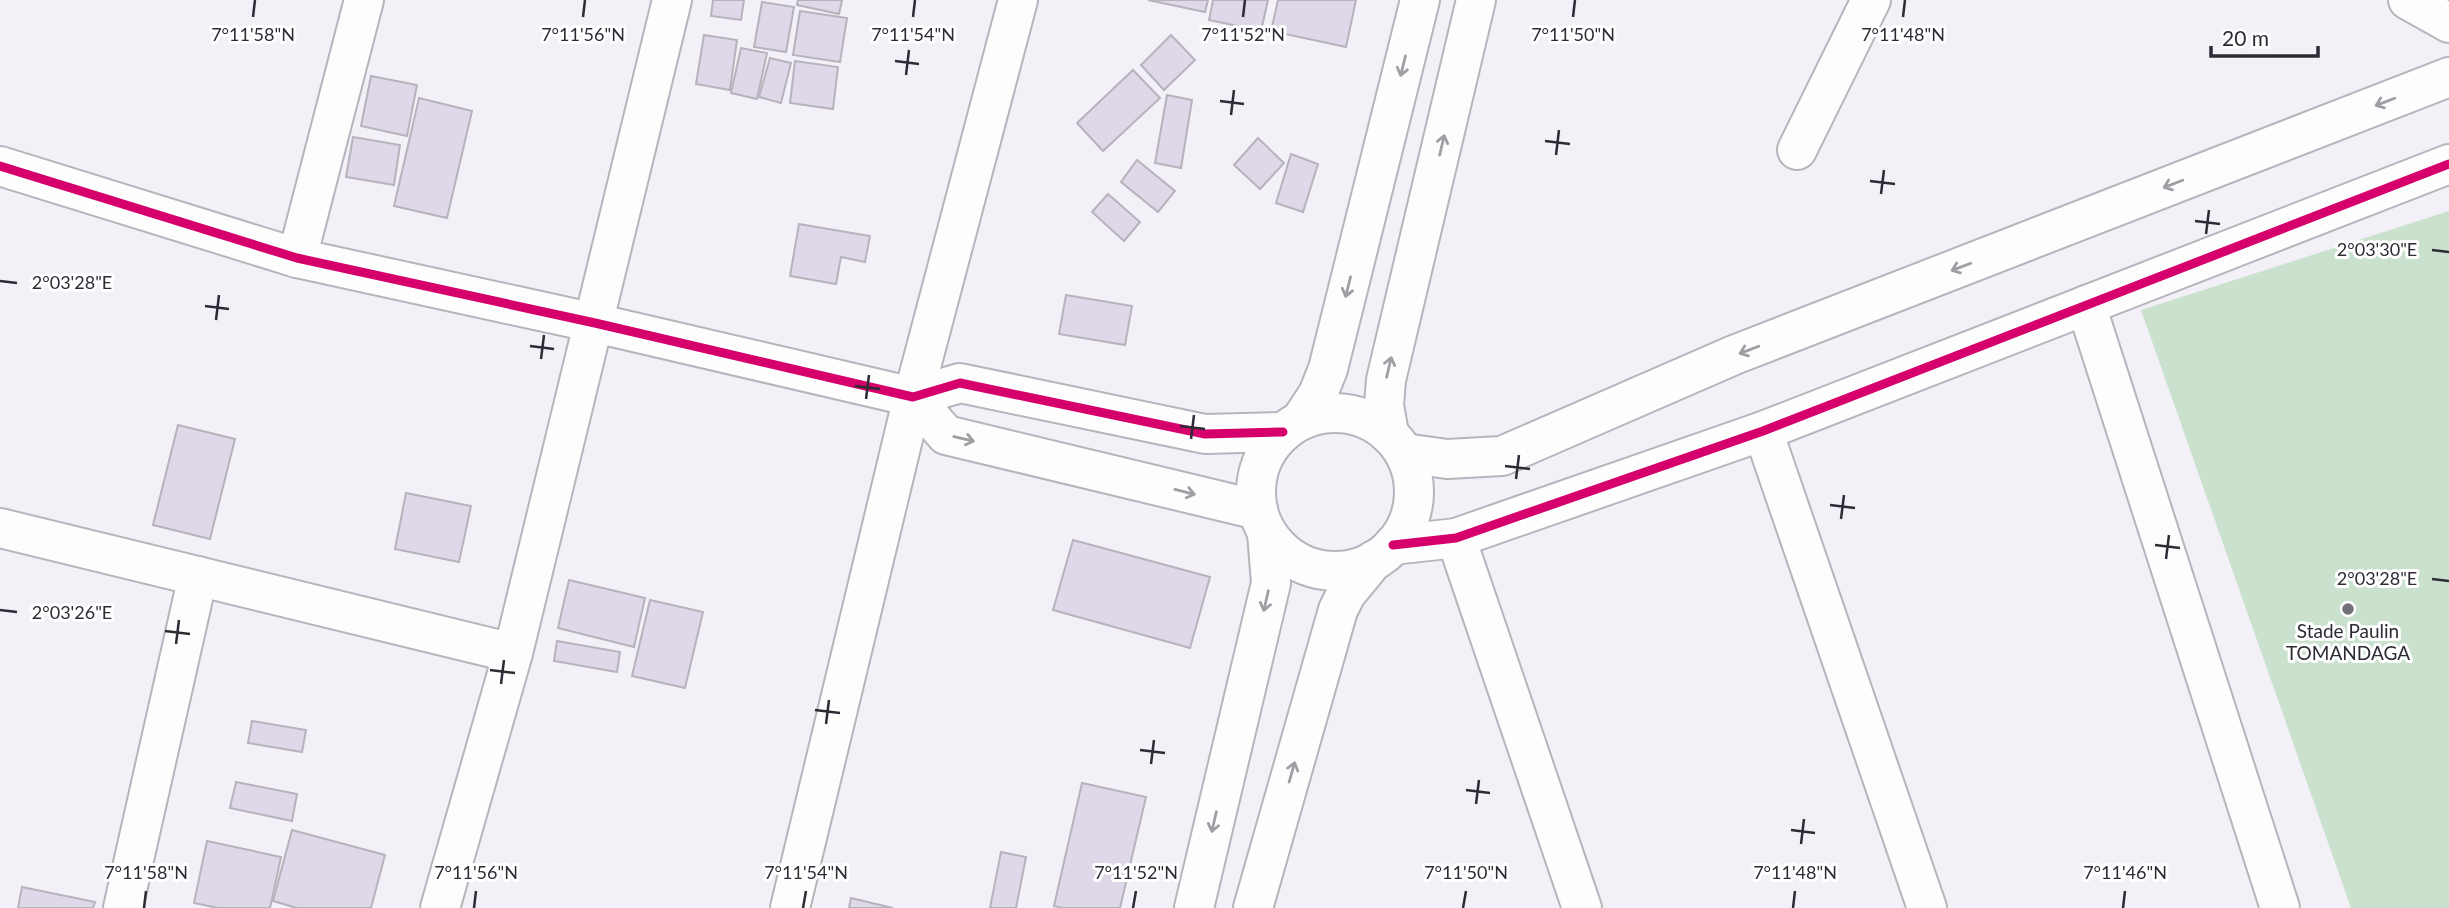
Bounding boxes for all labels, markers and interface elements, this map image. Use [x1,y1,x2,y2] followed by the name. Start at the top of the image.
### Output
[2211,14,2318,58] scale bar
[211,23,295,45] text: 7°11'58"N
[541,23,625,45] text: 7°11'56"N
[871,23,955,45] text: 7°11'54"N
[1201,23,1285,45] text: 7°11'52"N
[1531,23,1615,45] text: 7°11'50"N
[1861,23,1945,45] text: 7°11'48"N
[2222,25,2269,50] text: 20 m
[1396,54,1409,77] one-way arrow
[2375,97,2397,109] one-way arrow
[1435,134,1449,157] one-way arrow
[2163,179,2185,192] one-way arrow
[2337,238,2417,260] text: 2°03'30"E
[1951,262,1973,274] one-way arrow
[32,271,112,293] text: 2°03'28"E
[1341,275,1354,298] one-way arrow
[1739,344,1761,357] one-way arrow
[1383,356,1396,378] one-way arrow
[952,433,975,446] one-way arrow
[1173,486,1196,499] one-way arrow
[2337,567,2417,589] text: 2°03'28"E
[1259,589,1273,612] one-way arrow
[32,601,112,623] text: 2°03'26"E
[2340,601,2356,617] marker: Stade Paulin TOMANDAGA
[2286,619,2410,664] place label: Stade Paulin TOMANDAGA
[1286,761,1299,783] one-way arrow
[1207,810,1220,833] one-way arrow
[104,861,188,883] text: 7°11'58"N
[434,861,518,883] text: 7°11'56"N
[764,861,848,883] text: 7°11'54"N
[1094,861,1178,883] text: 7°11'52"N
[1424,861,1508,883] text: 7°11'50"N
[1753,861,1837,883] text: 7°11'48"N
[2083,861,2167,883] text: 7°11'46"N

